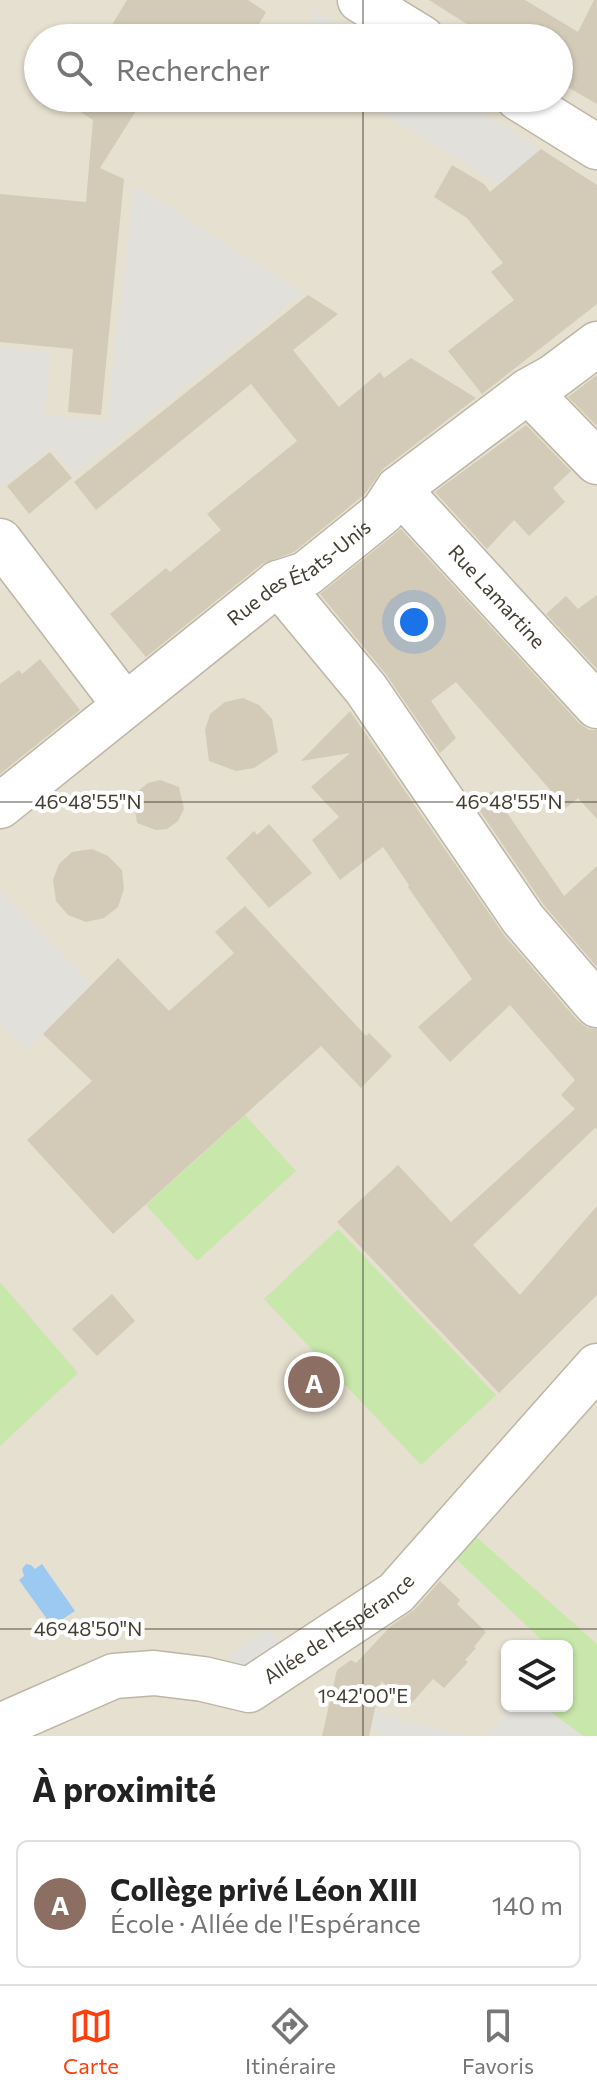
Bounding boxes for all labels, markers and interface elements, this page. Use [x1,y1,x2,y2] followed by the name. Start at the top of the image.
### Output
[24,24,573,112] search box
[52,46,96,90] icon: search
[116,50,270,87] text: Rechercher
[222,514,375,630] street label: Rue des États-Unis
[444,539,551,653] street label: Rue Lamartine
[394,602,434,642] your location
[34,789,142,813] text: 46°48'55"N
[455,789,563,813] text: 46°48'55"N
[288,1352,340,1412] pin: A
[258,1568,418,1688] street label: Allée de l'Espérance
[34,1616,142,1640] text: 46°48'50"N
[501,1640,573,1712] map controls
[501,1640,573,1712] button: layers
[318,1683,408,1707] text: 1°42'00"E
[32,1767,216,1809] text: À proximité
[110,1870,418,1907] text: Collège privé Léon XIII
[51,1889,69,1920] text: A
[492,1889,563,1920] text: 140 m
[110,1907,421,1938] text: École · Allée de l'Espérance
[63,2004,119,2079] tab: Carte
[245,2004,336,2079] tab: Itinéraire
[462,2004,534,2079] tab: Favoris

